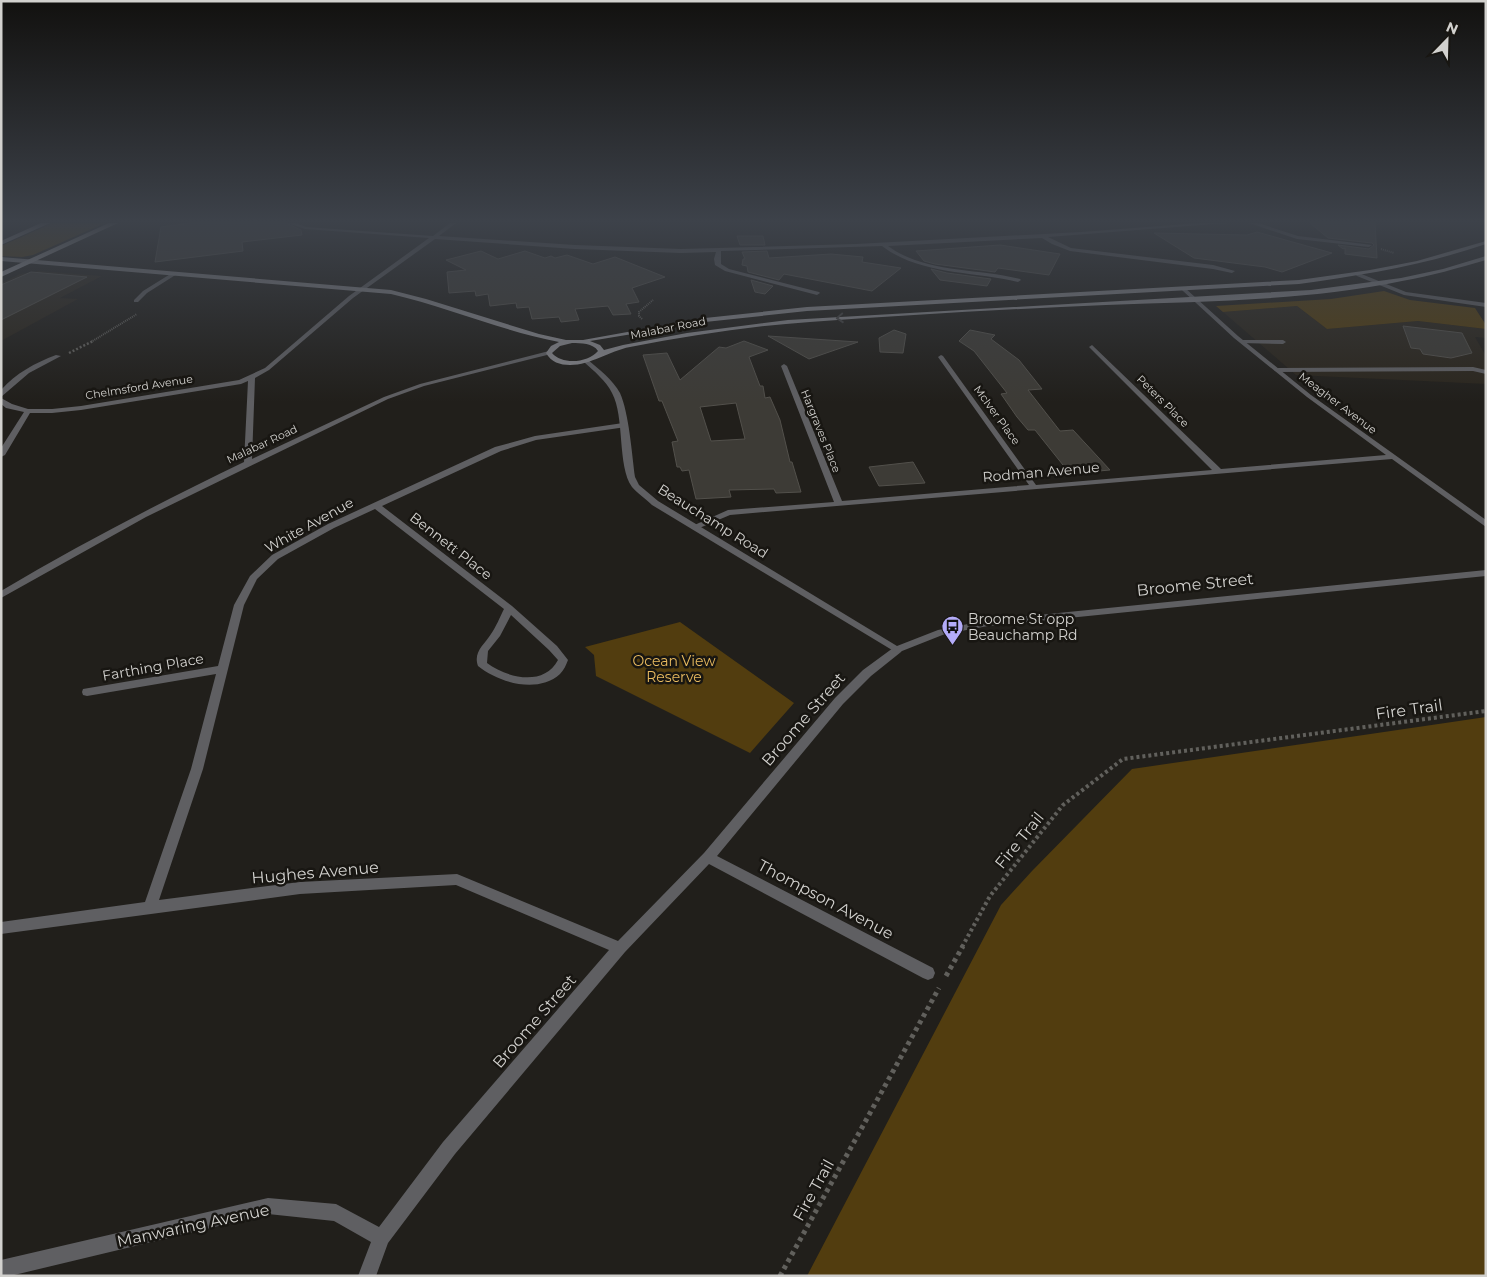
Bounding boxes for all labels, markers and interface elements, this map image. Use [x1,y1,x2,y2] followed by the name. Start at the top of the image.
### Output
[1422,15,1472,65] north arrow
[1443,18,1461,39] text: N
[835,313,843,324] one-way arrow
[629,314,707,342] street label: Malabar Road
[1296,369,1380,437] street label: Meagher Avenue
[84,372,194,402] street label: Chelmsford Avenue
[1134,372,1192,430] street label: Peters Place
[971,383,1023,448] street label: McIver Place
[798,387,844,475] street label: Hargraves Place
[224,422,300,466] street label: Malabar Road
[982,458,1100,486] street label: Rodman Avenue
[655,480,771,562] street label: Beauchamp Road
[261,493,357,557] street label: White Avenue
[406,508,496,584] street label: Bennett Place
[1136,569,1255,600] street label: Broome Street
[968,610,1078,644] place label: Broome St opp Beauchamp Rd
[940,615,964,646] bus stop icon: Broome St opp Beauchamp Rd
[101,649,205,685] street label: Farthing Place
[632,652,716,686] park label: Ocean View Reserve
[758,668,849,770] street label: Broome Street
[1374,695,1444,724] street label: Fire Trail
[991,808,1048,872] street label: Fire Trail
[755,856,897,943] street label: Thompson Avenue
[251,857,379,888] street label: Hughes Avenue
[489,970,580,1072] street label: Broome Street
[789,1156,838,1224] street label: Fire Trail
[115,1200,271,1251] street label: Manwaring Avenue

